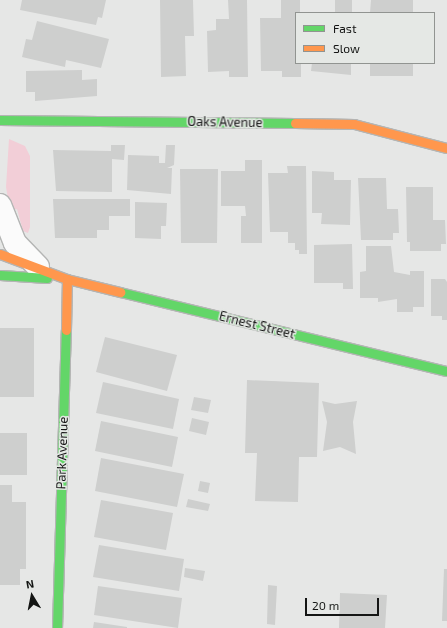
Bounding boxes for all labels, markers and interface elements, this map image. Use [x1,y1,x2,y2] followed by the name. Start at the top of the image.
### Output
[295,12,435,64] legend
[333,21,356,35] text: Fast
[333,41,360,55] text: Slow
[187,114,263,130] street label: Oaks Avenue
[217,308,297,342] street label: Ernest Street
[53,416,71,490] street label: Park Avenue
[12,576,52,616] north arrow
[25,577,35,591] text: N
[307,590,381,616] scale bar
[312,598,339,612] text: 20 m

